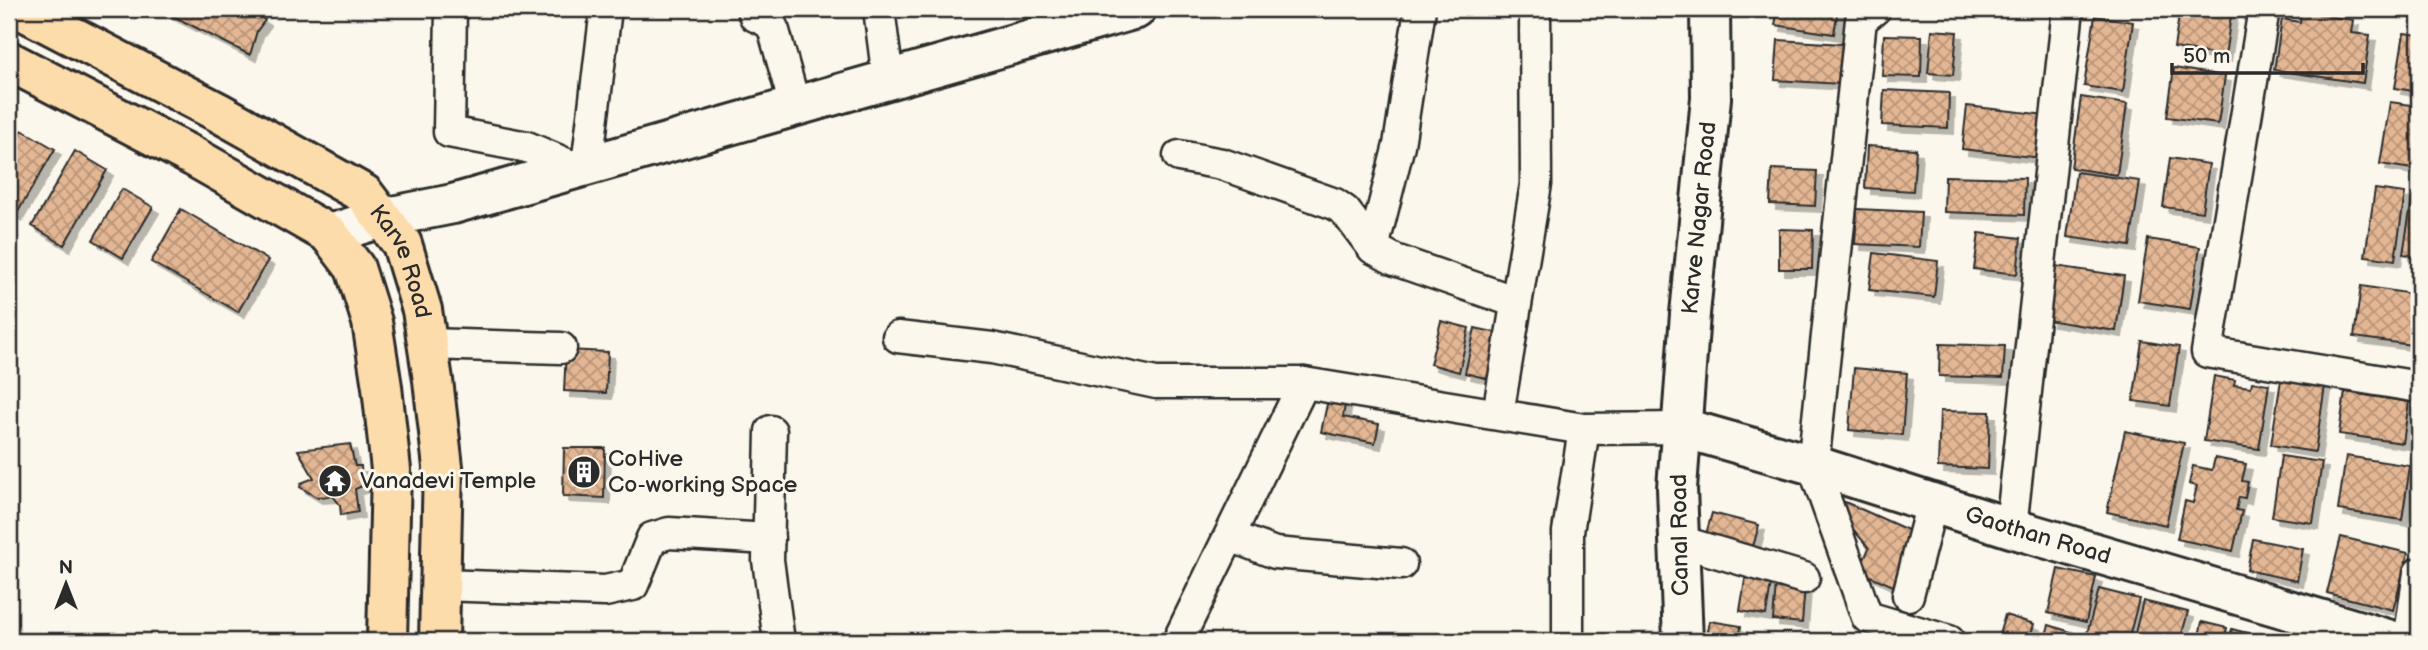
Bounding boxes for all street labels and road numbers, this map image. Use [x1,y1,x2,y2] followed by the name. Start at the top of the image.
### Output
[1676,120,1723,316] street label: Karve Nagar Road
[363,199,437,320] street label: Karve Road
[1665,474,1695,596] street label: Canal Road
[1962,500,2114,571] street label: Gaothan Road

